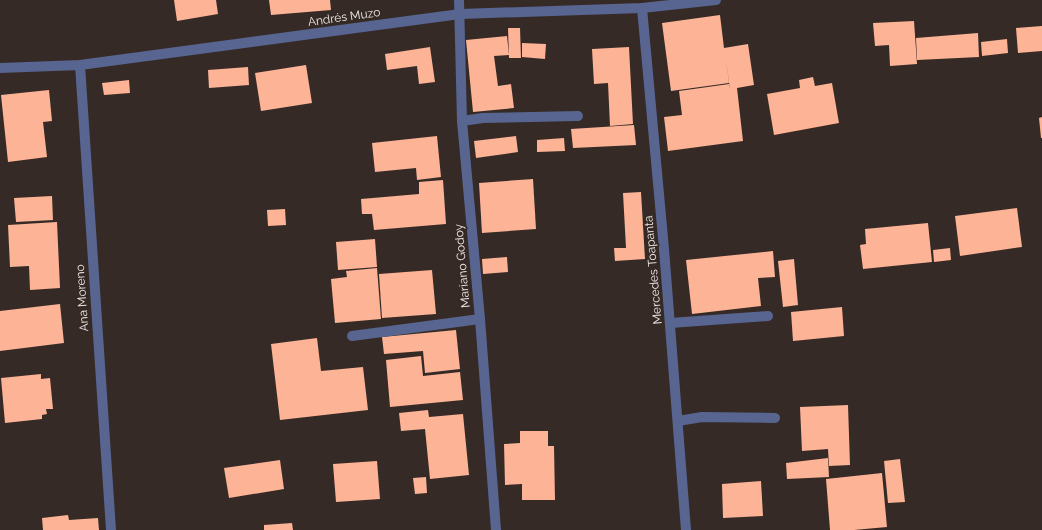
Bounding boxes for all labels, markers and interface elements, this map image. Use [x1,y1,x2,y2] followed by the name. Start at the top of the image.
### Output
[307,5,381,29] street label: Andrés Muzo
[641,215,665,325] street label: Mercedes Toapanta
[451,223,473,309] street label: Mariano Godoy
[73,264,91,332] street label: Ana Moreno

